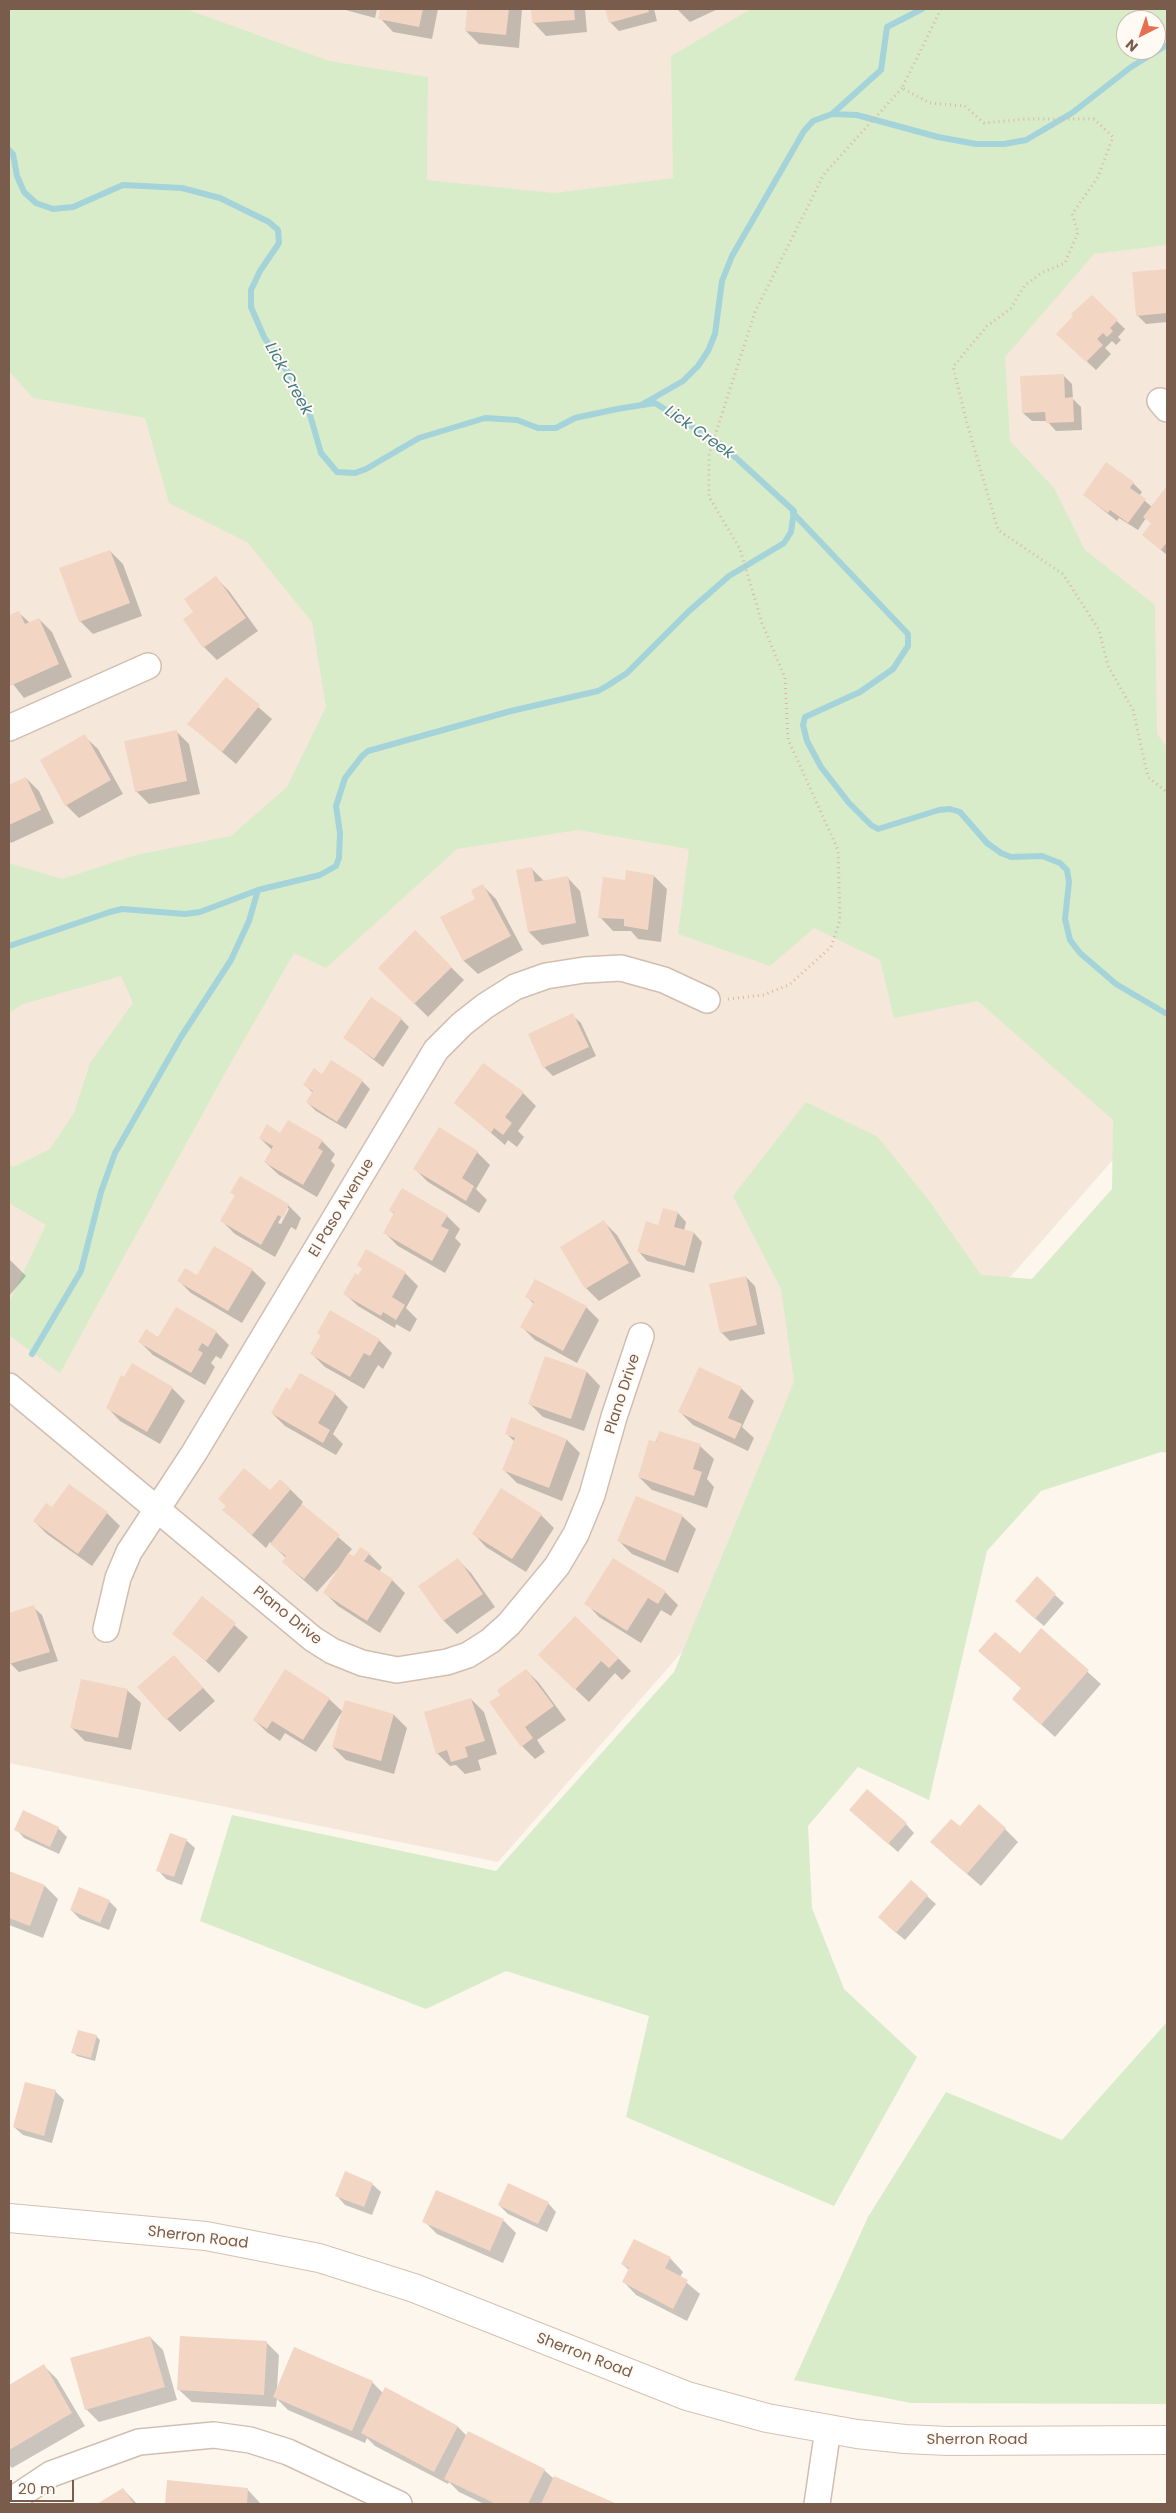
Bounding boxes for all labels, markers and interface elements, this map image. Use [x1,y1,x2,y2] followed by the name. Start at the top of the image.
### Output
[1116,10,1166,60] north arrow
[1121,35,1142,57] text: N
[260,339,316,419] water label: Lick Creek
[661,402,737,464] water label: Lick Creek
[305,1155,379,1261] street label: El Paso Avenue
[602,1352,644,1436] street label: Plano Drive
[249,1583,325,1649] street label: Plano Drive
[147,2223,249,2253] street label: Sherron Road
[534,2329,634,2383] street label: Sherron Road
[926,2431,1028,2449] street label: Sherron Road
[12,2470,76,2502] scale bar
[18,2478,56,2499] text: 20 m

